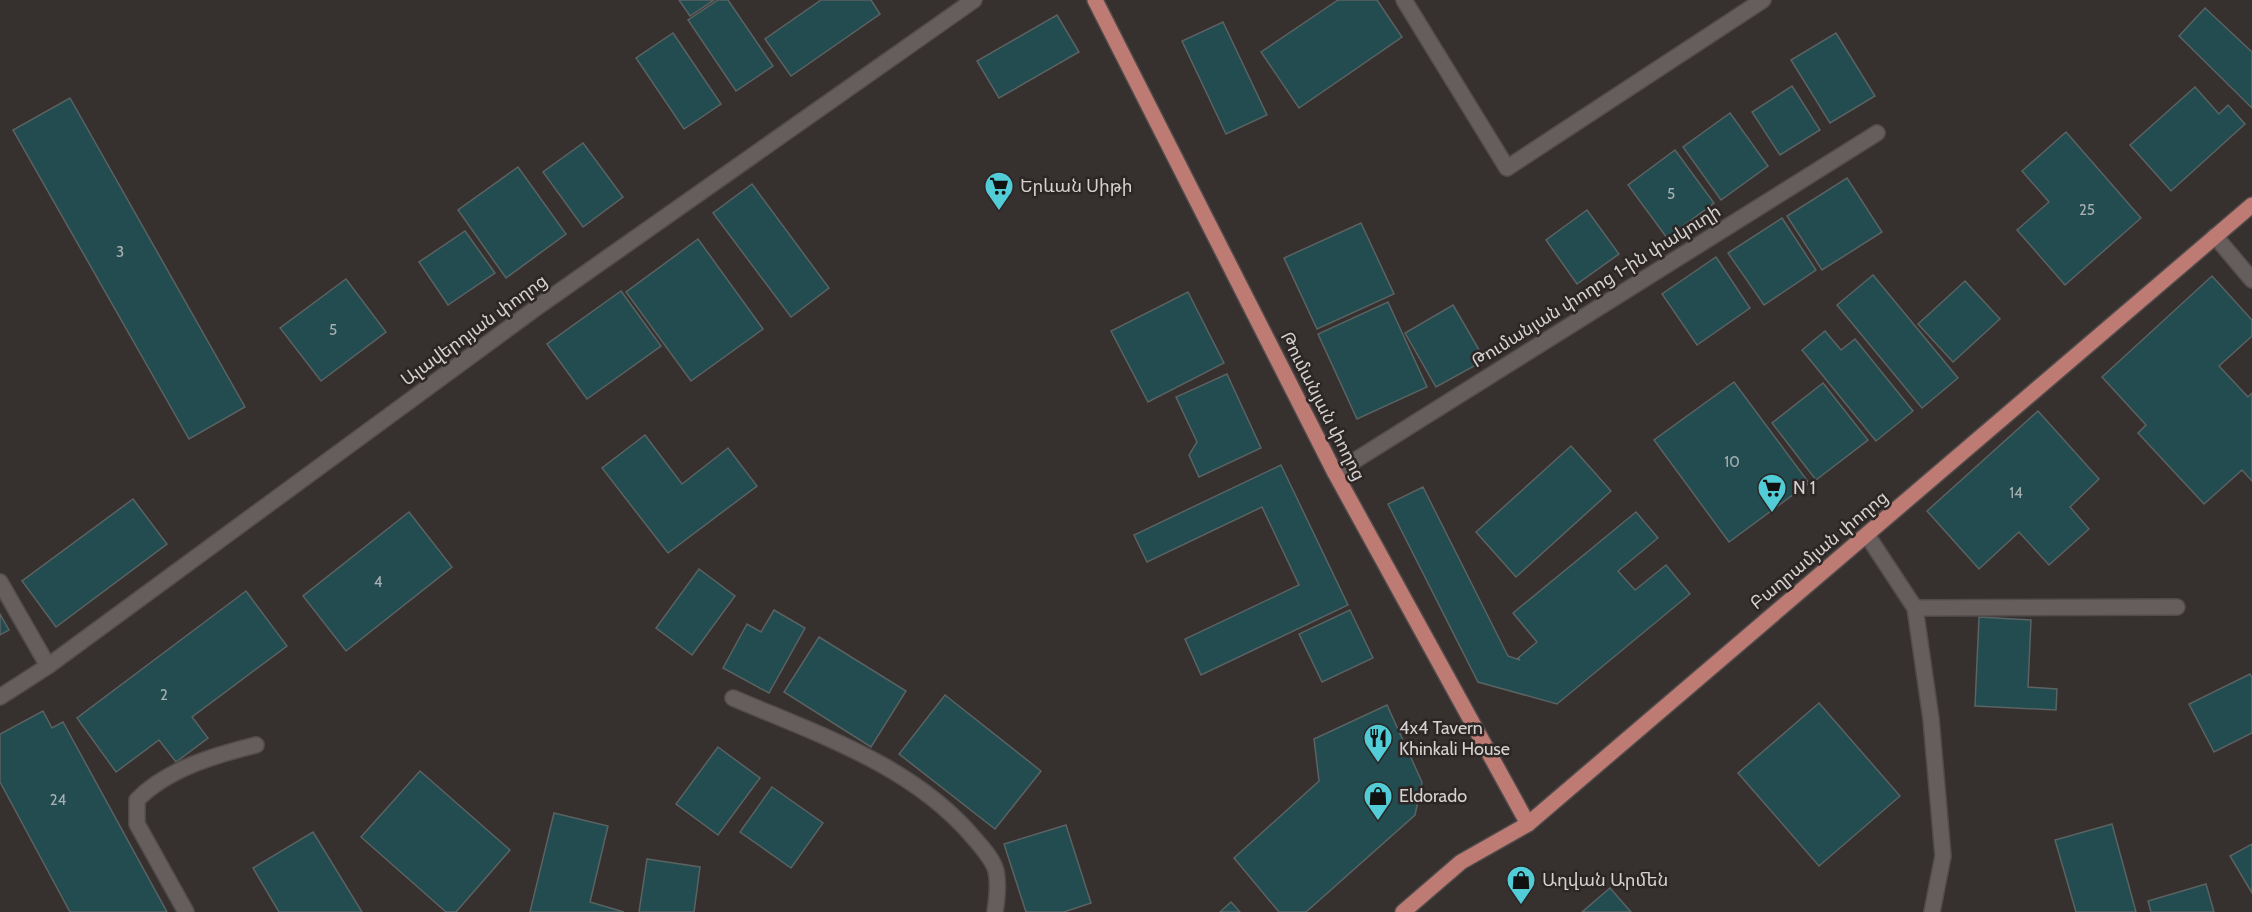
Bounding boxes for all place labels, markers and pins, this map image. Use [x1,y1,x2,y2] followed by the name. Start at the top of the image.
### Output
[983,170,1015,212] supermarket icon: Երևան Սիթի
[1020,175,1133,197] place label: Երևան Սիթի
[1756,472,1788,514] supermarket icon: N 1
[1793,477,1816,499] place label: N 1
[1399,717,1510,760] place label: 4x4 Tavern Khinkali House
[1362,722,1394,764] restaurant icon: 4x4 Tavern Khinkali House
[1362,780,1394,822] shop icon: Eldorado
[1399,785,1467,807] place label: Eldorado
[1505,864,1537,906] shop icon: Աղվան Արմեն
[1542,869,1668,891] place label: Աղվան Արմեն

